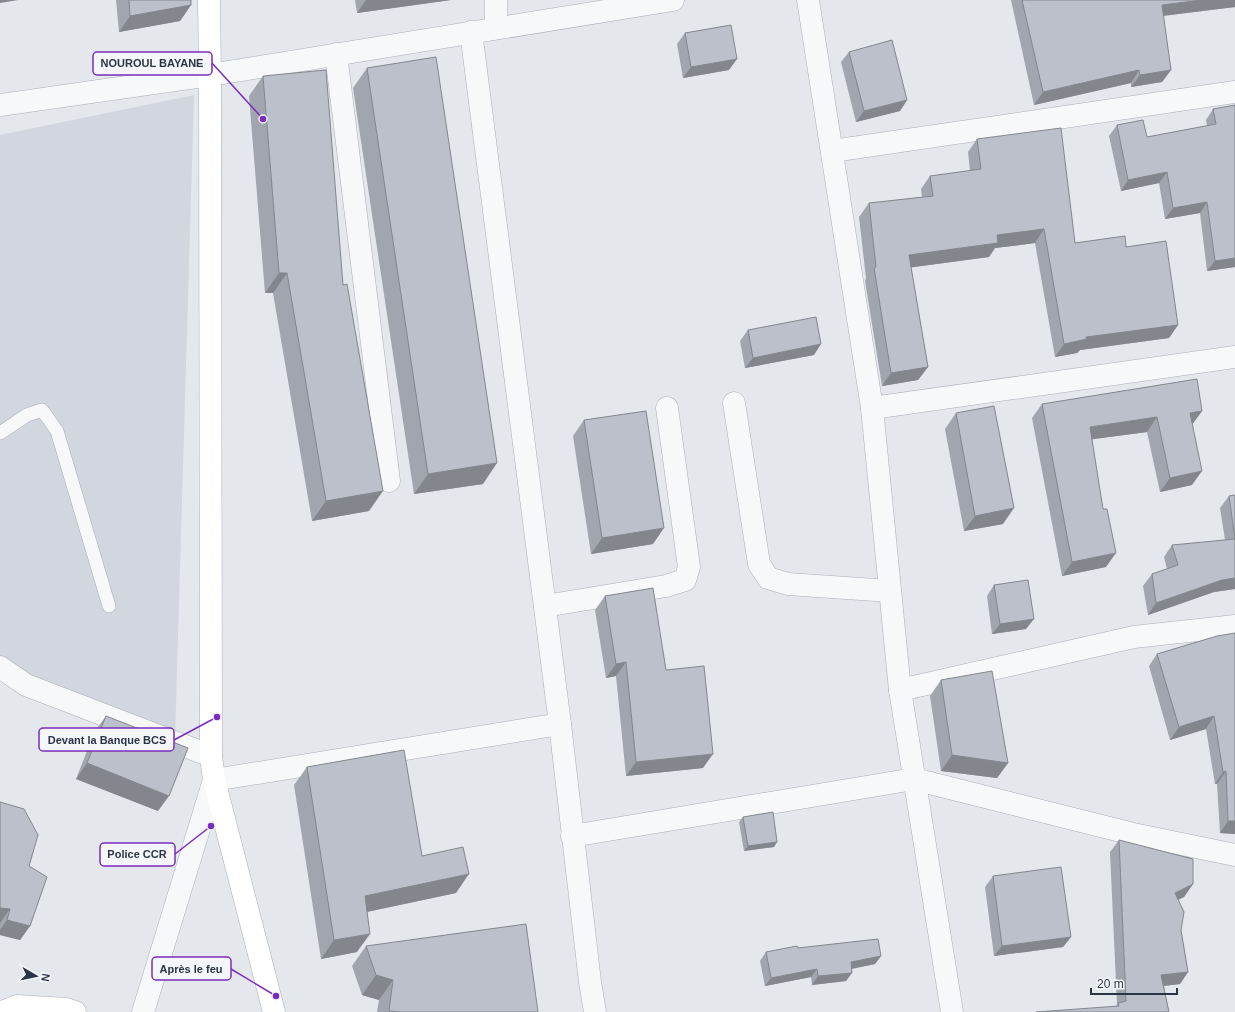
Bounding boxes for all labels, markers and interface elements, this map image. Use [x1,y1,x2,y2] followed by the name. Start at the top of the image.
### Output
[93,52,212,75] callout: NOUROUL BAYANE
[101,57,203,69] text: NOUROUL BAYANE
[39,728,174,751] callout: Devant la Banque BCS
[48,734,166,746] text: Devant la Banque BCS
[100,843,175,866] callout: Police CCR
[107,848,167,860] text: Police CCR
[16,956,56,996] north arrow
[152,957,231,980] callout: Après le feu
[160,963,222,975] text: Après le feu
[1091,970,1177,996] scale bar
[39,973,52,982] text: N
[1097,977,1124,991] text: 20 m

